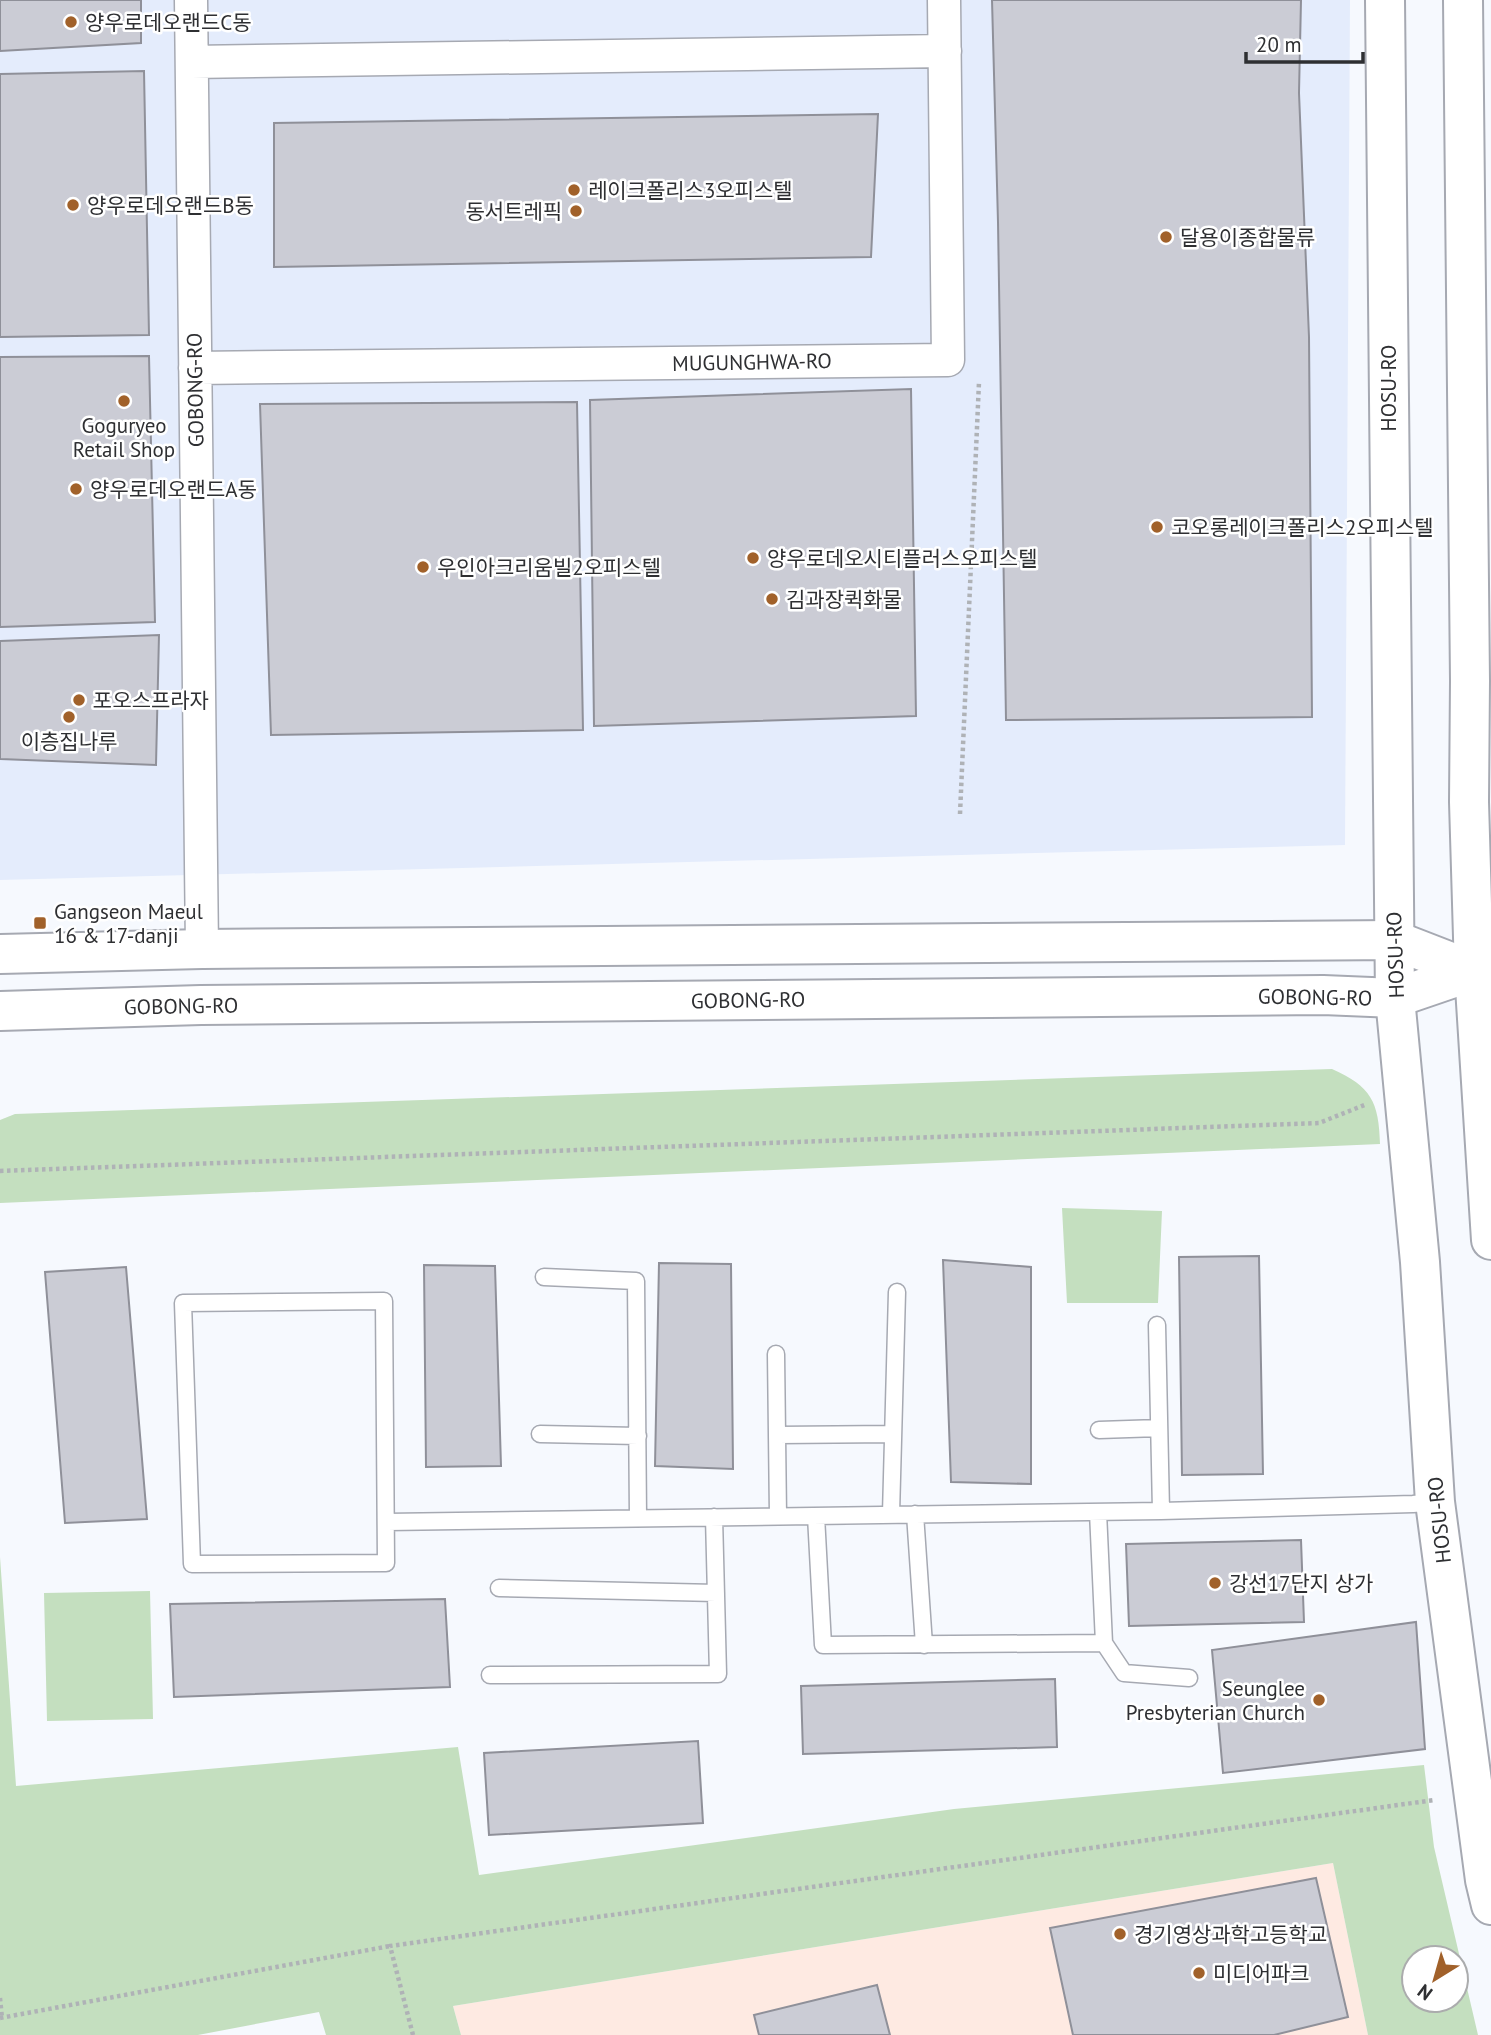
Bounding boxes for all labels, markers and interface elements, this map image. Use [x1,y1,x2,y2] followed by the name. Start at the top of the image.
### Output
[85,9,252,36] place label: 양우로데오랜드C동
[63,14,79,30] marker: 양우로데오랜드C동
[1246,21,1363,65] scale bar
[1256,31,1302,58] text: 20 m
[588,177,793,204] place label: 레이크폴리스3오피스텔
[566,182,582,198] marker: 레이크폴리스3오피스텔
[87,192,254,219] place label: 양우로데오랜드B동
[65,197,81,213] marker: 양우로데오랜드B동
[465,198,562,225] place label: 동서트레픽
[568,203,584,219] marker: 동서트레픽
[1180,224,1315,251] place label: 달용이종합물류
[1158,229,1174,245] marker: 달용이종합물류
[181,333,209,447] street label: GOBONG-RO
[1375,345,1402,431] street label: HOSU-RO
[672,347,832,377] street label: MUGUNGHWA-RO
[116,393,132,409] marker: Goguryeo Retail Shop
[73,412,175,463] place label: Goguryeo Retail Shop
[90,476,257,503] place label: 양우로데오랜드A동
[68,481,84,497] marker: 양우로데오랜드A동
[1171,514,1434,541] place label: 코오롱레이크폴리스2오피스텔
[1149,519,1165,535] marker: 코오롱레이크폴리스2오피스텔
[767,545,1037,572] place label: 양우로데오시티플러스오피스텔
[745,550,761,566] marker: 양우로데오시티플러스오피스텔
[437,554,661,581] place label: 우인아크리움빌2오피스텔
[415,559,431,575] marker: 우인아크리움빌2오피스텔
[786,586,902,613] place label: 김과장퀵화물
[764,591,780,607] marker: 김과장퀵화물
[93,687,209,714] place label: 포오스프라자
[71,692,87,708] marker: 포오스프라자
[61,709,77,725] marker: 이층집나루
[21,728,117,755] place label: 이층집나루
[54,898,203,949] place label: Gangseon Maeul 16 & 17-danji
[1380,911,1410,999] street label: HOSU-RO
[32,915,48,931] marker: Gangseon Maeul 16 & 17-danji
[1258,983,1372,1011] street label: GOBONG-RO
[691,986,805,1014] street label: GOBONG-RO
[124,992,238,1020] street label: GOBONG-RO
[1421,1475,1457,1565] street label: HOSU-RO
[1229,1570,1373,1597] place label: 강선17단지 상가
[1207,1575,1223,1591] marker: 강선17단지 상가
[1126,1675,1305,1726] place label: Seunglee Presbyterian Church
[1311,1692,1327,1708] marker: Seunglee Presbyterian Church
[1134,1921,1327,1948] place label: 경기영상과학고등학교
[1112,1926,1128,1942] marker: 경기영상과학고등학교
[1400,1944,1470,2014] north arrow
[1213,1960,1310,1987] place label: 미디어파크
[1191,1965,1207,1981] marker: 미디어파크
[1413,1979,1437,2006] text: N

